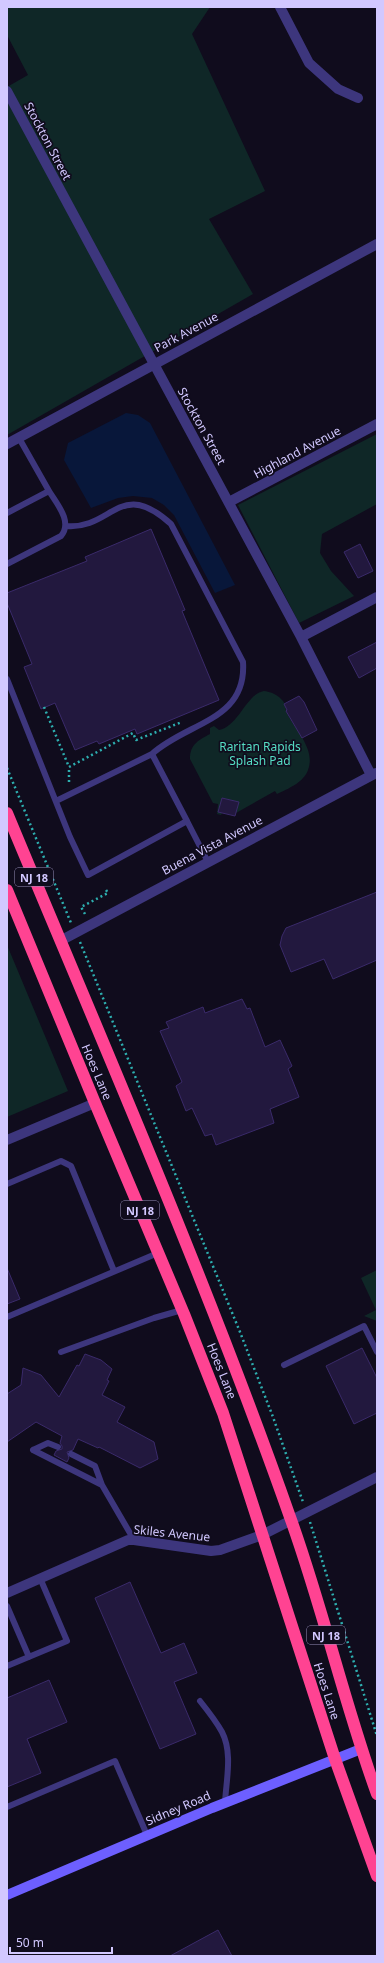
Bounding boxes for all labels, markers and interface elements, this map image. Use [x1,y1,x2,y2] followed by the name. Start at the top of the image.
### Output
[20,99,76,184] street label: Stockton Street
[151,308,221,356] street label: Park Avenue
[174,384,231,468] street label: Stockton Street
[250,422,344,482] street label: Highland Avenue
[219,738,301,769] park label: Raritan Rapids Splash Pad
[159,811,265,879] street label: Buena Vista Avenue
[15,868,53,886] road number: NJ 18
[78,1042,116,1103] street label: Hoes Lane
[121,1201,159,1219] road number: NJ 18
[203,1340,241,1402] street label: Hoes Lane
[133,1521,211,1545] street label: Skiles Avenue
[307,1626,345,1644] road number: NJ 18
[310,1660,344,1722] street label: Hoes Lane
[143,1787,213,1829] street label: Sidney Road
[10,1929,112,1955] scale bar
[16,1934,44,1951] text: 50 m

